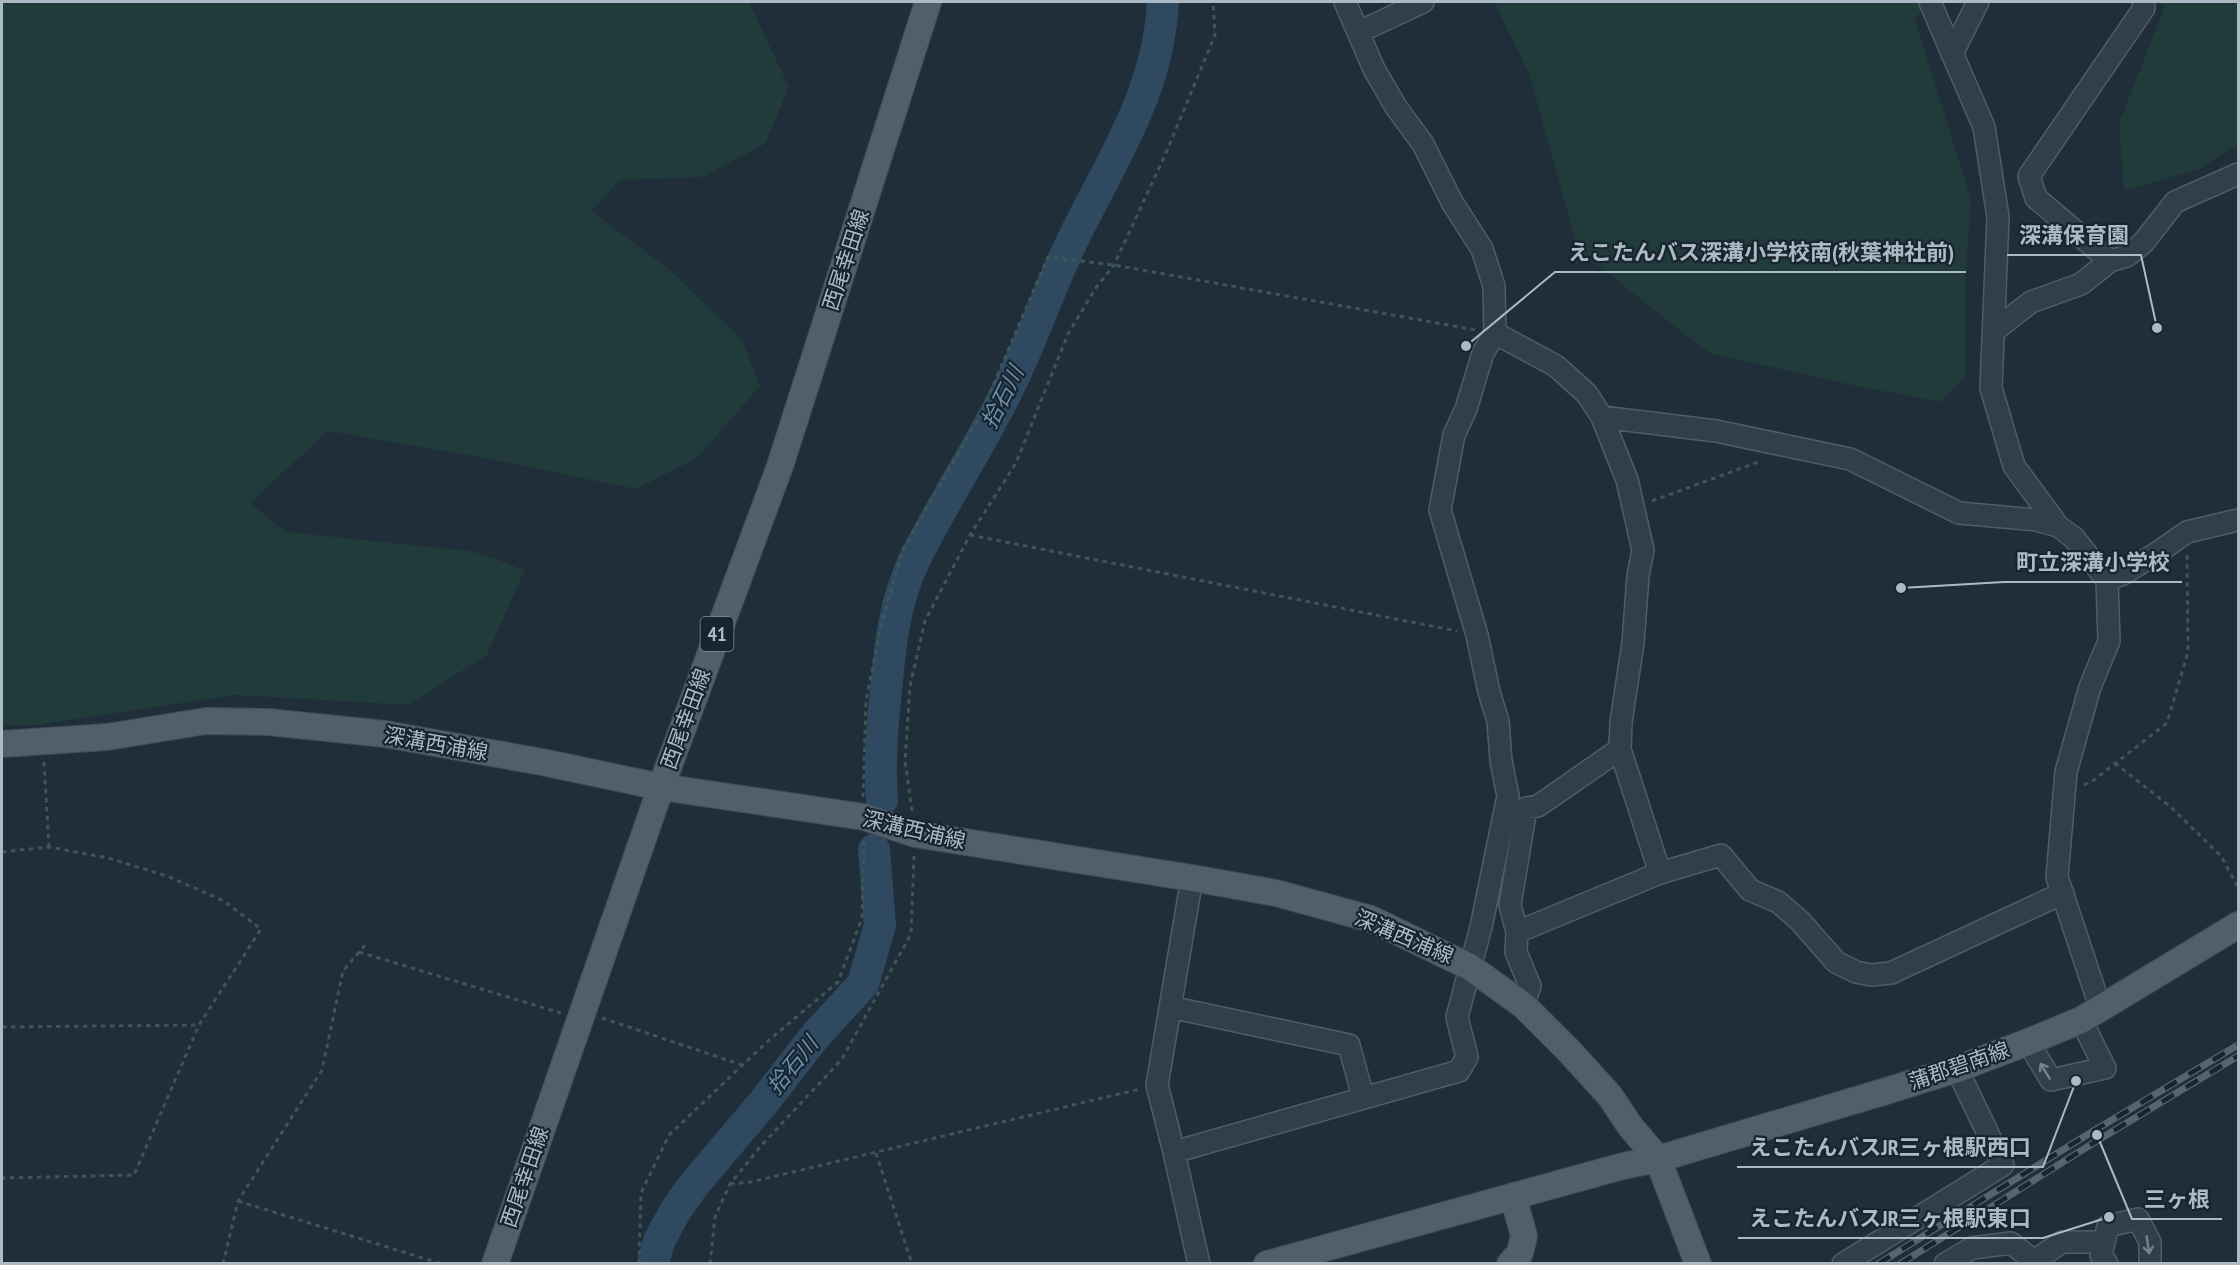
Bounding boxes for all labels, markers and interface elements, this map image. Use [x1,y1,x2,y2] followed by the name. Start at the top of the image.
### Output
[816,206,875,314] street label: 西尾幸田線
[2007,215,2141,255] callout: 深溝保育園
[2019,221,2129,249] text: 深溝保育園
[1555,232,1966,272] callout: えこたんバス深溝小学校南(秋葉神社前)
[1568,238,1954,266] text: えこたんバス深溝小学校南(秋葉神社前)
[975,359,1030,433] water label: 拾石川
[2004,542,2182,582] callout: 町立深溝小学校
[2016,548,2170,576] text: 町立深溝小学校
[700,617,734,651] road number: 41
[655,665,716,773] street label: 西尾幸田線
[382,721,490,766] street label: 深溝西浦線
[860,805,968,854] street label: 深溝西浦線
[1351,904,1458,969] street label: 深溝西浦線
[760,1029,825,1099] water label: 拾石川
[1905,1036,2013,1095] street label: 蒲郡碧南線
[2038,1063,2050,1080] one-way arrow
[495,1123,554,1231] street label: 西尾幸田線
[1737,1127,2043,1167] callout: えこたんバスJR三ヶ根駅西口
[1749,1133,2031,1161] text: えこたんバスJR三ヶ根駅西口
[2132,1179,2222,1219] callout: 三ヶ根
[2144,1185,2210,1213] text: 三ヶ根
[1738,1198,2043,1238] callout: えこたんバスJR三ヶ根駅東口
[1749,1204,2031,1232] text: えこたんバスJR三ヶ根駅東口
[2143,1235,2154,1254] one-way arrow

